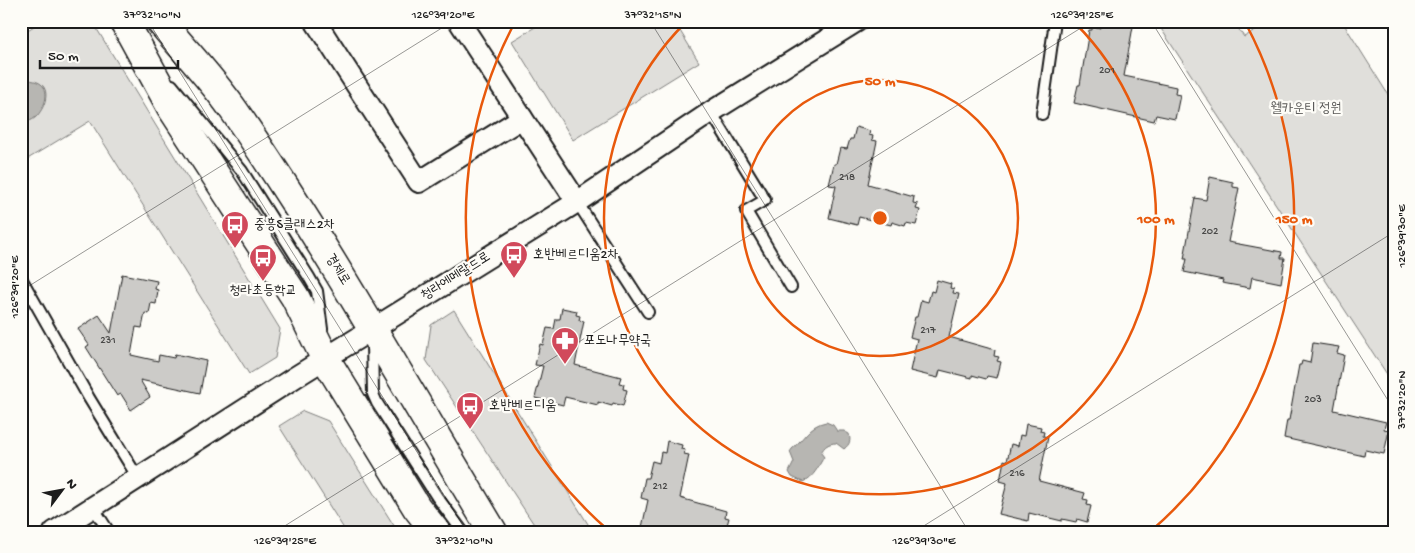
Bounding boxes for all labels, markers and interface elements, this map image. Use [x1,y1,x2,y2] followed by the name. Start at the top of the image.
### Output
[122,9,181,23] text: 37°32'10"N
[411,9,475,23] text: 126°39'20"E
[624,9,682,23] text: 37°32'15"N
[1050,9,1114,23] text: 126°39'25"E
[40,38,178,70] scale bar
[48,48,79,66] text: 50 m
[1099,65,1115,77] house number: 201
[865,73,896,91] text: 50 m
[1271,101,1341,118] park label: 웰카운티 정원
[839,172,855,184] house number: 218
[1396,204,1410,269] text: 126°39'30"E
[871,209,889,227] centre of rings
[220,210,250,249] bus stop icon: 중흥S클래스2차
[1136,211,1175,229] text: 100 m
[1275,211,1313,229] text: 150 m
[254,217,335,234] place label: 중흥S클래스2차
[1201,226,1219,238] house number: 202
[499,240,529,279] bus stop icon: 호반베르디움2차
[248,243,278,282] bus stop icon: 청라초등학교
[533,247,619,264] place label: 호반베르디움2차
[418,249,494,305] street label: 청라에메랄드로
[321,251,353,289] street label: 경제로
[9,255,23,319] text: 126°39'20"E
[229,283,297,300] place label: 청라초등학교
[920,325,936,337] house number: 217
[550,326,580,365] pharmacy icon: 포도나무약국
[584,333,652,350] place label: 포도나무약국
[100,335,116,347] house number: 231
[1396,371,1410,430] text: 37°32'20"N
[455,391,485,430] bus stop icon: 호반베르디움
[1304,394,1322,406] house number: 203
[489,398,557,415] place label: 호반베르디움
[38,466,88,516] north arrow
[1009,468,1025,480] house number: 216
[61,476,81,493] text: N
[652,481,668,493] house number: 212
[253,535,317,549] text: 126°39'25"E
[434,535,493,549] text: 37°32'10"N
[892,535,956,549] text: 126°39'30"E

